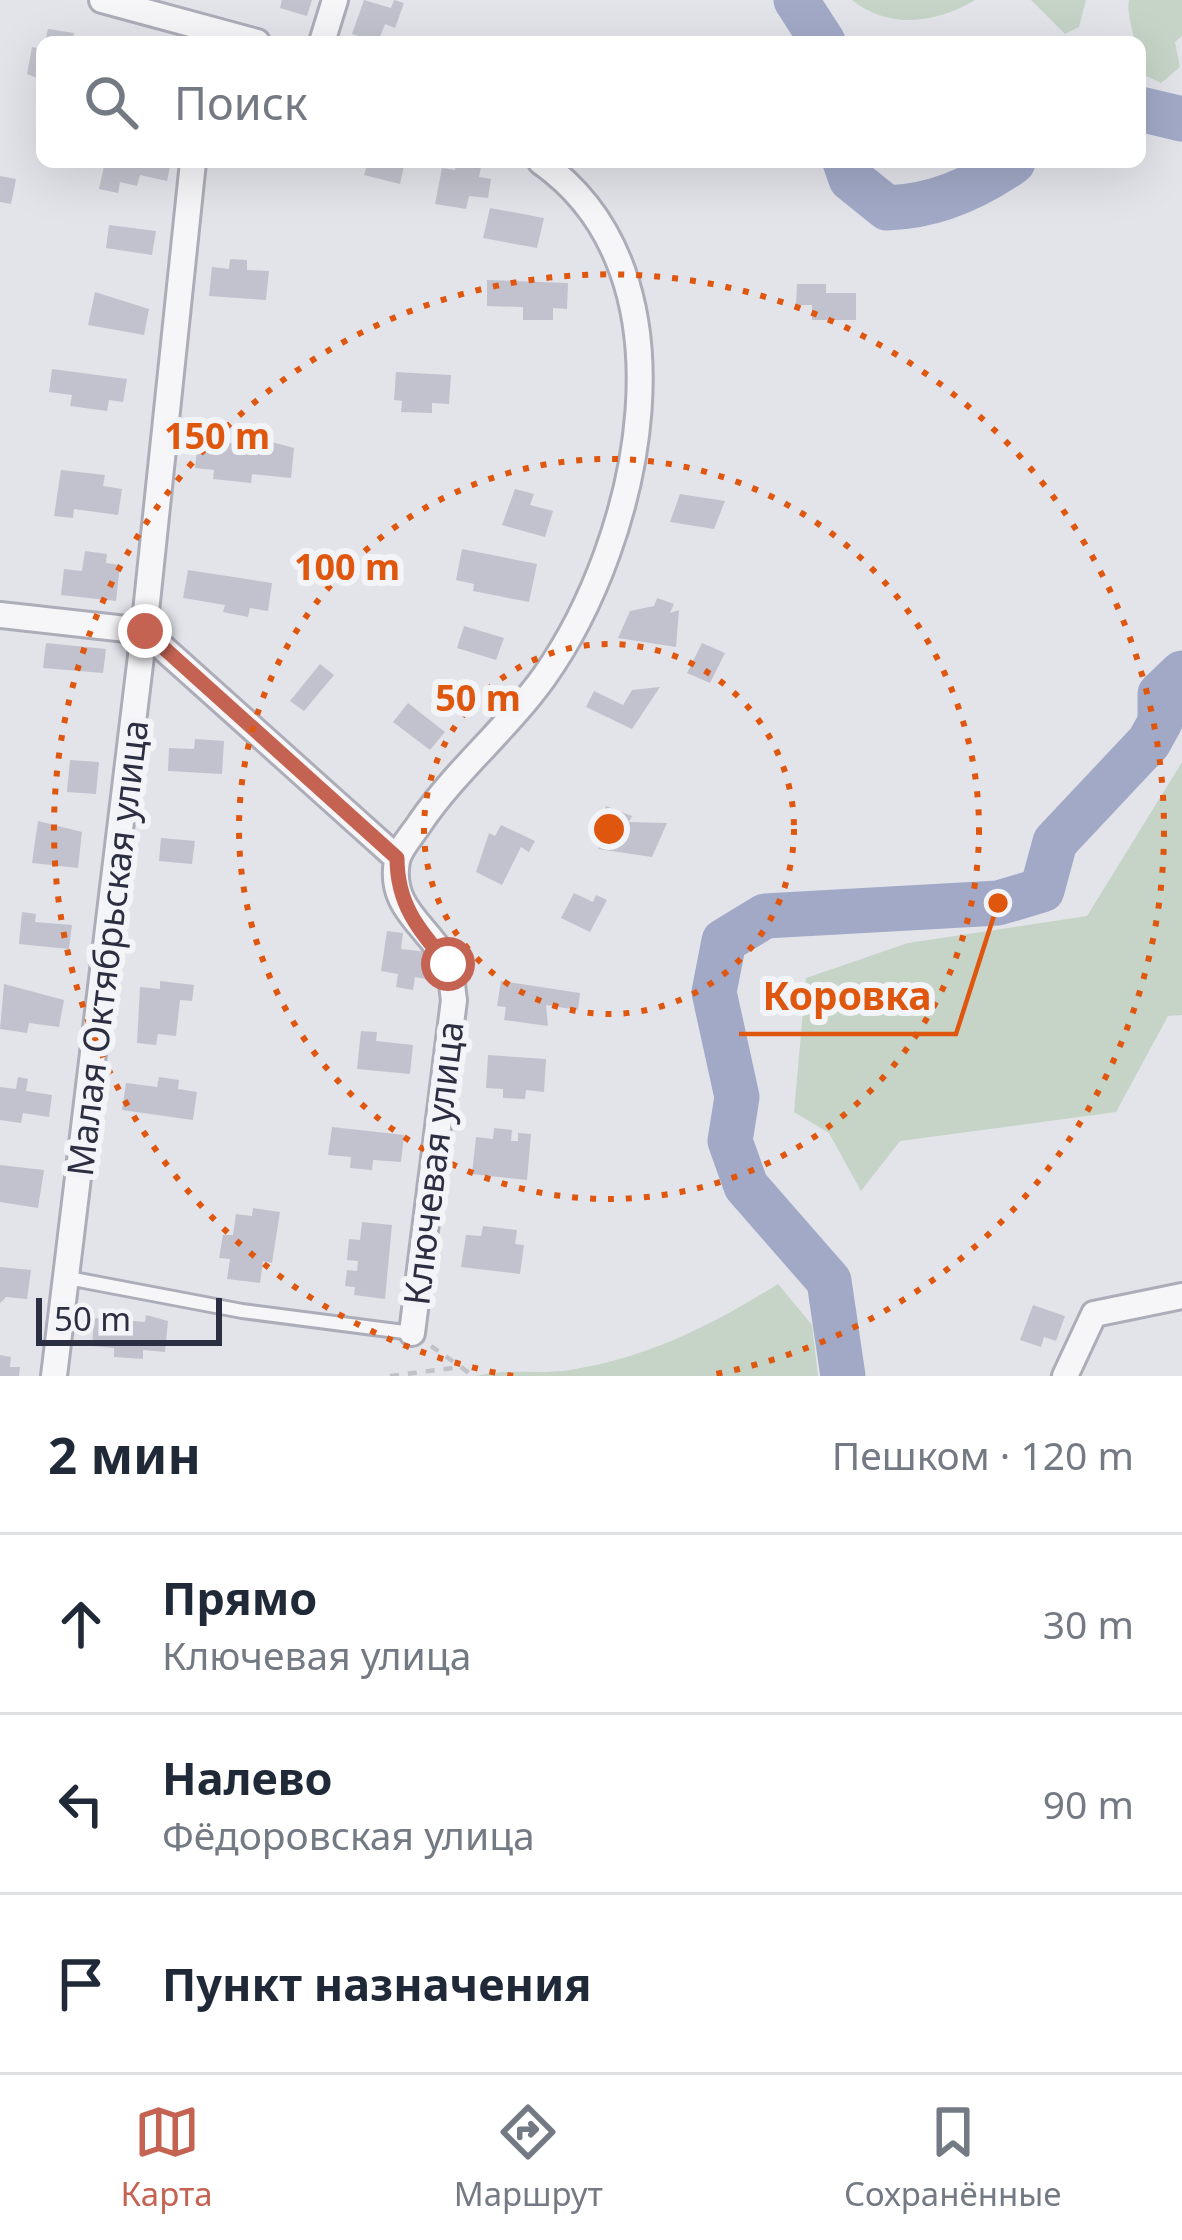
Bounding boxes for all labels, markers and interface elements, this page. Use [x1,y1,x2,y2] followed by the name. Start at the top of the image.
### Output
[36,36,1146,168] search box
[78,69,144,135] icon: search
[174,72,308,133] text: Поиск
[164,411,270,460] text: 150 m
[294,542,400,591] text: 100 m
[118,604,172,658] route end
[435,673,521,722] text: 50 m
[55,717,159,1179] street label: Малая Октябрьская улица
[588,808,630,850] centre of rings
[421,937,475,991] route start
[739,959,956,1034] callout: Коровка
[762,968,932,1021] text: Коровка
[391,1018,475,1308] street label: Ключевая улица
[36,1292,222,1345] scale bar
[54,1296,131,1341] text: 50 m
[48,1419,201,1489] text: 2 мин
[832,1428,1134,1481] text: Пешком · 120 m
[162,1567,317,1628] text: Прямо
[48,1591,114,1657] icon: ahead
[1043,1597,1134,1650] text: 30 m
[162,1628,471,1681] text: Ключевая улица
[162,1747,333,1808] text: Налево
[48,1771,114,1837] icon: left
[1043,1777,1134,1830] text: 90 m
[162,1808,535,1861] text: Фёдоровская улица
[48,1951,114,2017] icon: arrive
[162,1953,592,2014] text: Пункт назначения
[121,2099,213,2216] tab: Карта
[454,2099,603,2216] tab: Маршрут
[844,2099,1061,2216] tab: Сохранённые

